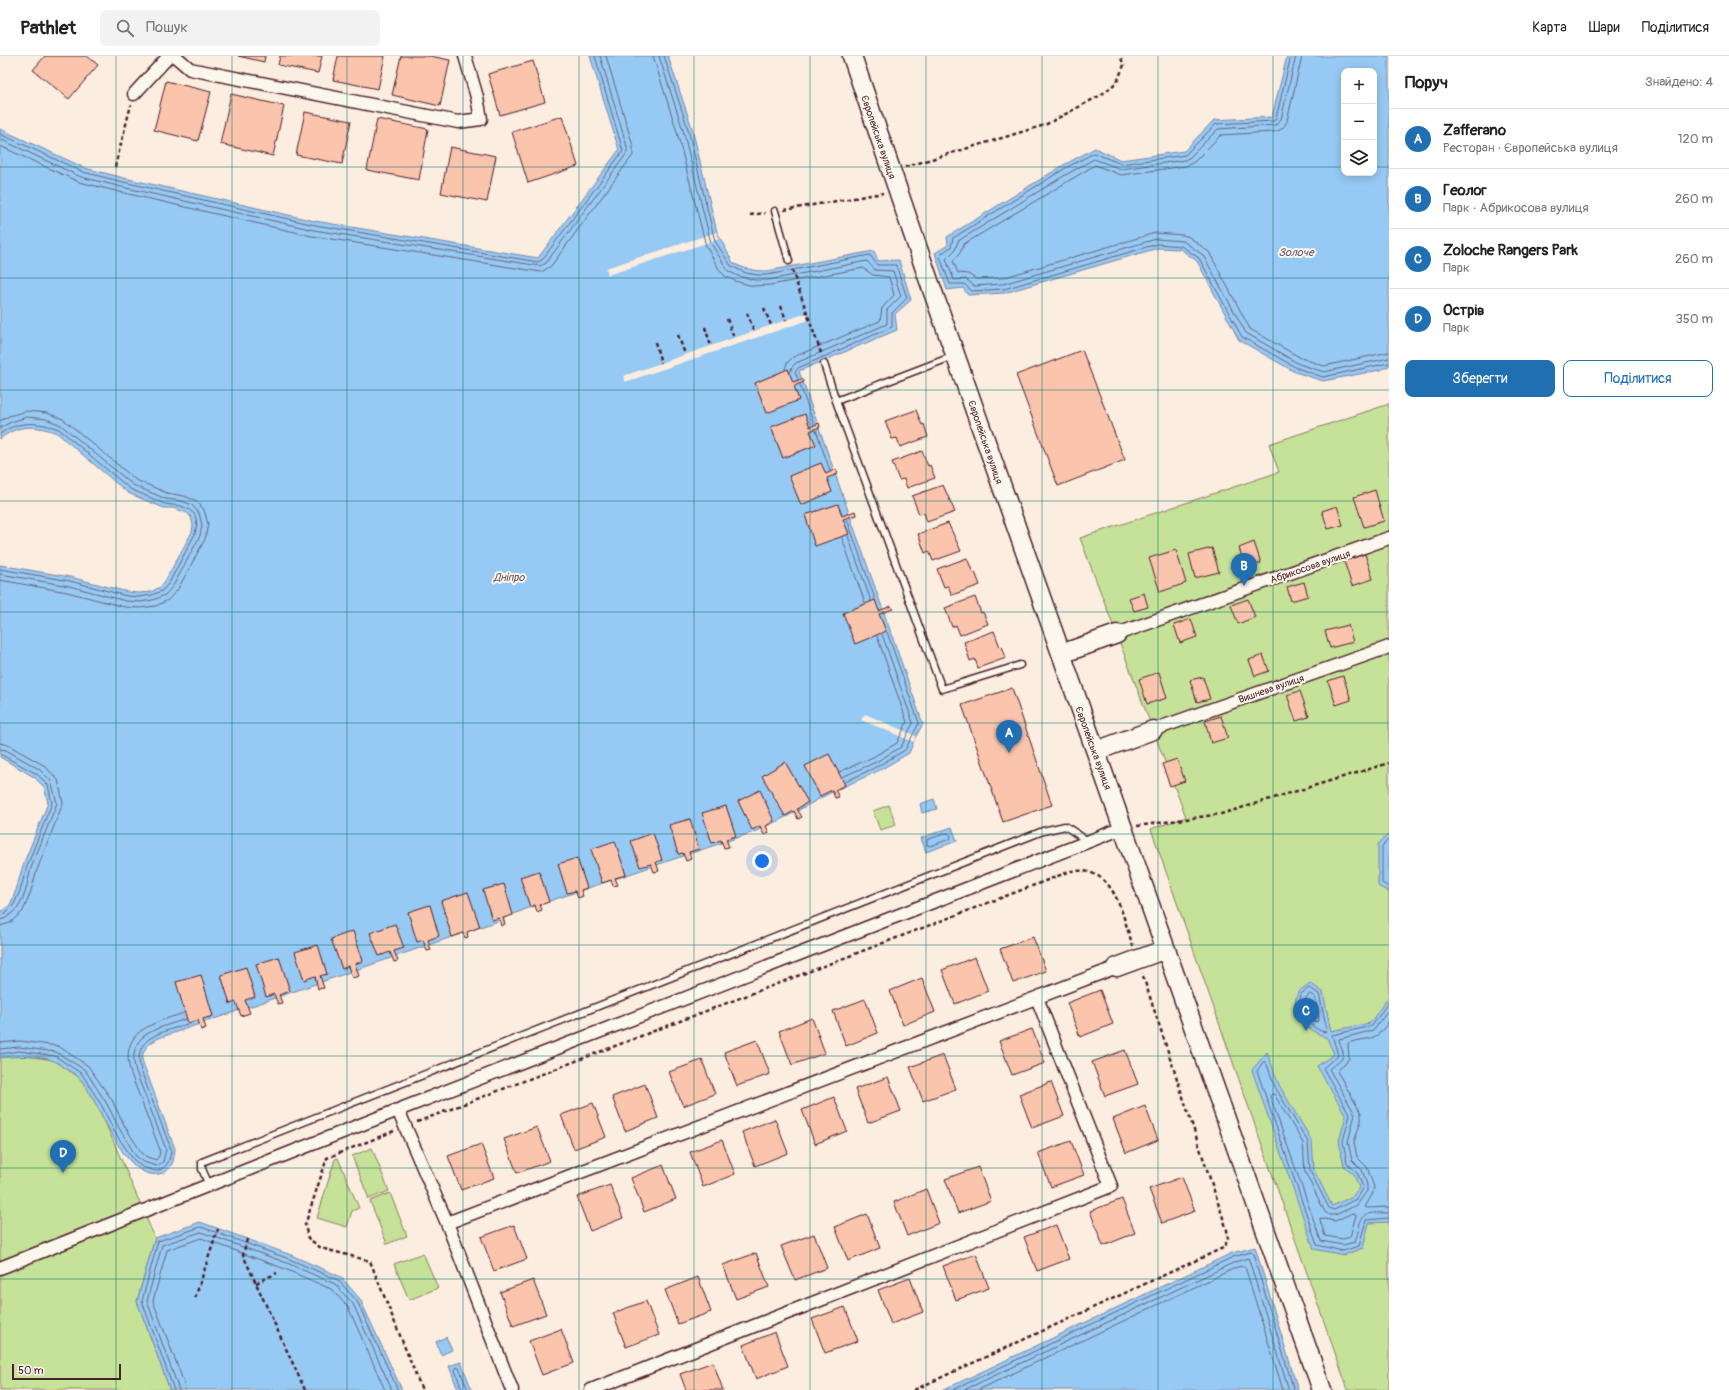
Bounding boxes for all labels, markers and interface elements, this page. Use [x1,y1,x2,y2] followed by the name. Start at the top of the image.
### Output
[100,10,380,46] search box
[20,16,76,40] text: Pathlet
[114,17,136,39] icon: search
[146,18,188,37] text: Пошук
[1532,19,1567,36] text: Карта
[1589,19,1620,36] text: Шари
[1642,19,1709,36] text: Поділитися
[1341,68,1377,176] map controls
[1341,68,1377,104] button: +
[1405,72,1448,93] text: Поруч
[1645,74,1713,90] text: Знайдено: 4
[858,94,898,181] street label: Європейська вулиця
[1341,104,1377,140] button: −
[1443,121,1506,140] text: Zafferano
[1414,131,1422,147] text: A
[1677,131,1713,147] text: 120 m
[1341,140,1377,176] button: layers
[1443,140,1618,156] text: Ресторан · Європейська вулиця
[1443,181,1487,200] text: Геолог
[1414,191,1422,207] text: B
[1675,191,1713,207] text: 260 m
[1443,200,1589,216] text: Парк · Абрикосова вулиця
[1443,241,1578,260] text: Zoloche Rangers Park
[1278,246,1315,259] water label: Золоче
[1414,251,1422,267] text: C
[1675,251,1713,267] text: 260 m
[1443,260,1470,276] text: Парк
[1443,301,1485,320] text: Острів
[1414,311,1422,327] text: D
[1675,311,1713,327] text: 350 m
[1443,320,1470,336] text: Парк
[1405,360,1555,397] button: Зберегти
[1563,360,1713,397] button: Поділитися
[965,399,1005,486] street label: Європейська вулиця
[1269,548,1352,586] street label: Абрикосова вулиця
[1231,553,1257,586] pin: B
[493,571,525,584] water label: Дніпро
[1237,672,1306,706] street label: Вишнева вулиця
[1072,705,1114,792] street label: Європейська вулиця
[996,720,1022,753] pin: A
[752,851,772,871] your location
[1293,998,1319,1031] pin: C
[50,1140,76,1173] pin: D
[12,1362,121,1381] scale bar
[18,1364,44,1377] text: 50 m

